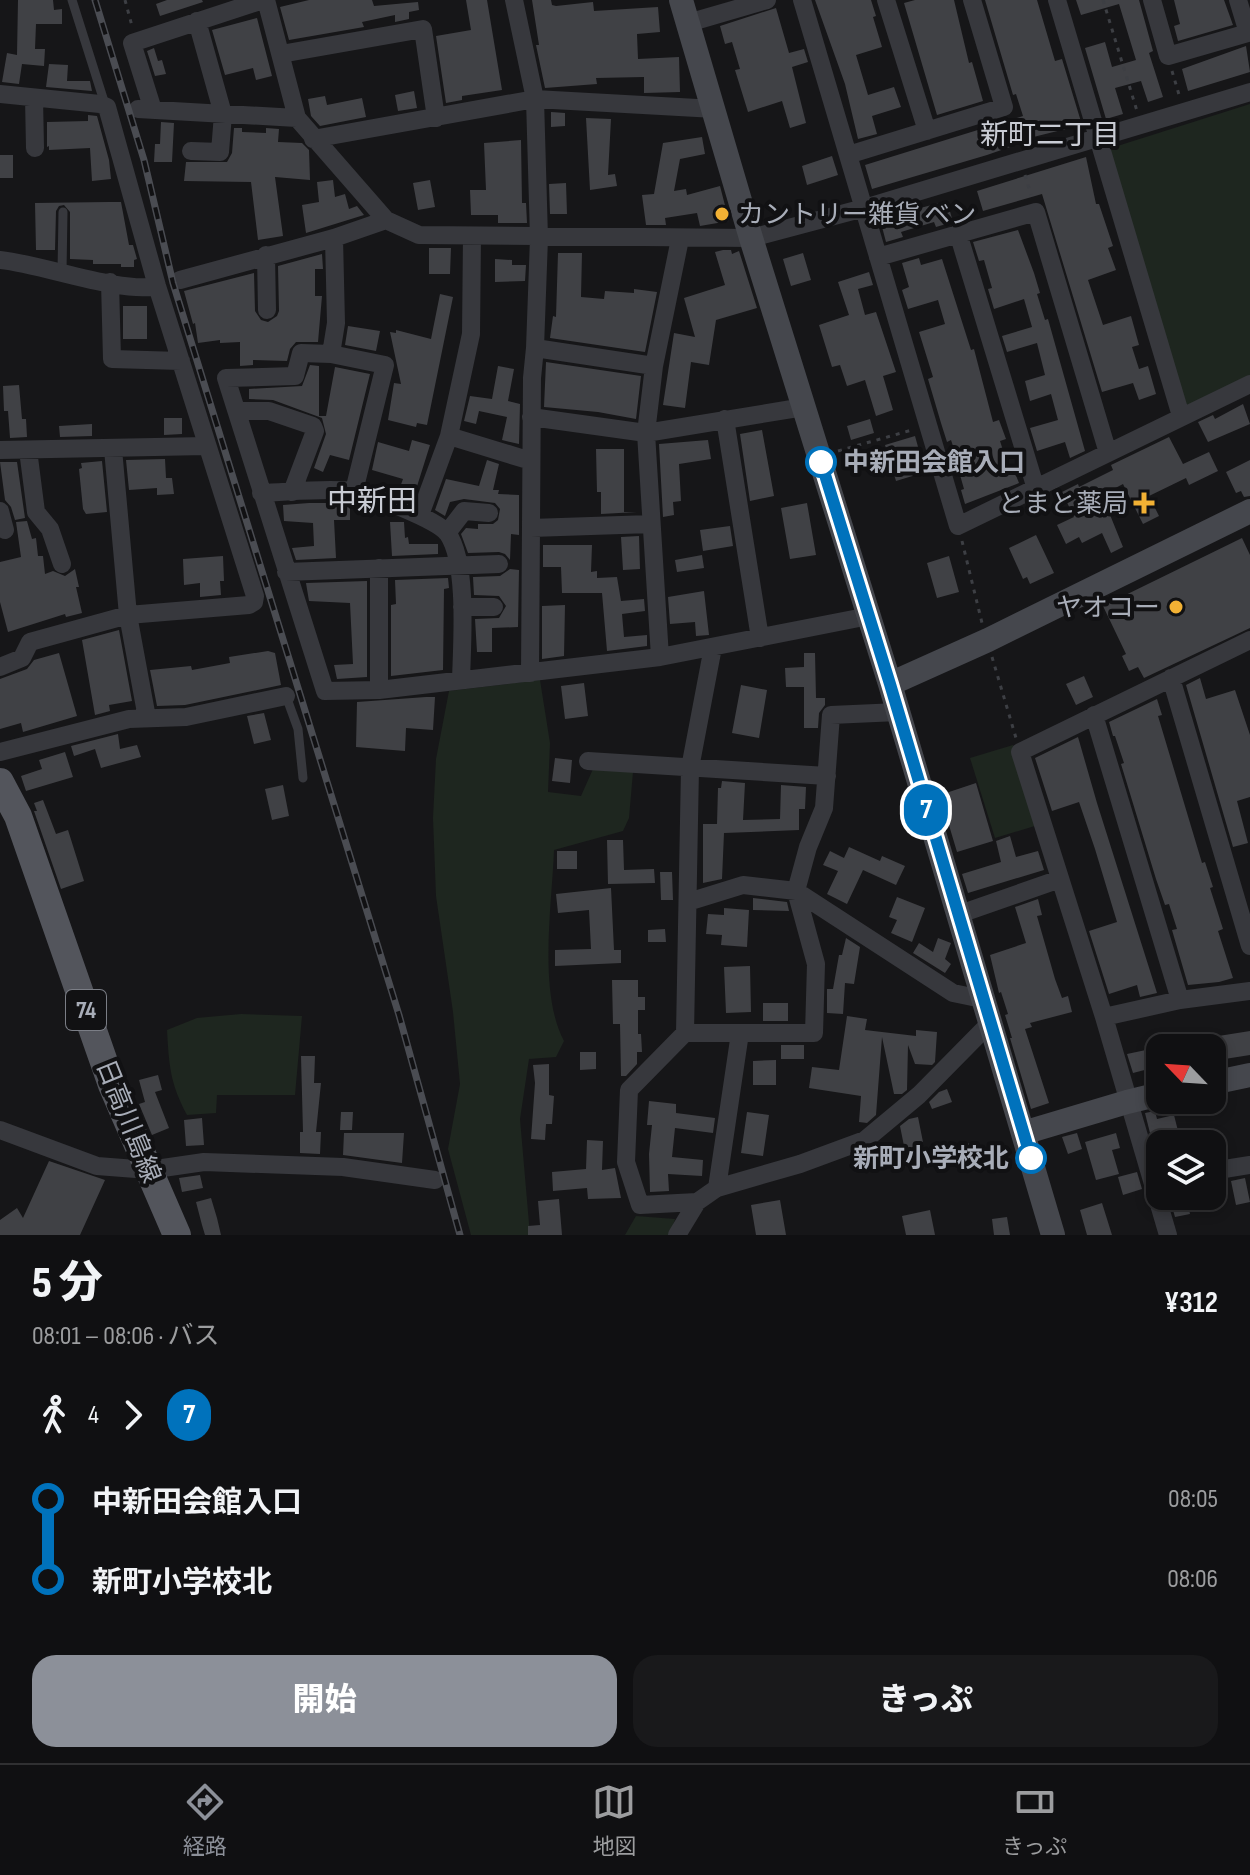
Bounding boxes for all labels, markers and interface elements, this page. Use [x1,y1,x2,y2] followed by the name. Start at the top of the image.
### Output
[980,119,1120,152] district label: 新町二丁目
[738,200,976,231] place label: カントリー雑貨 ベン
[713,205,731,223] marker: カントリー雑貨 ベン
[806,447,836,477] marker: 中新田会館入口
[843,448,1025,479] place label: 中新田会館入口
[327,484,417,520] district label: 中新田
[998,489,1128,520] place label: とまと薬局
[1135,494,1153,512] marker: とまと薬局
[1056,593,1160,624] place label: ヤオコー
[1167,598,1185,616] marker: ヤオコー
[900,784,952,836] line badge: 7
[920,793,932,826] text: 7
[66,990,106,1030] road number: 74
[1146,1034,1226,1114] north arrow
[1146,1034,1226,1210] map controls
[89,1055,166,1188] street label: 日高川島線
[1146,1130,1226,1210] button: layers
[1016,1143,1046,1173] marker: 新町小学校北
[853,1144,1009,1175] place label: 新町小学校北
[32,1257,103,1310] text: 5 分
[1164,1285,1218,1321] text: ¥312
[32,1321,220,1352] text: 08:01 – 08:06 · バス
[32,1393,76,1437] icon: walk
[111,1393,155,1437] icon: forward
[183,1398,195,1431] text: 7
[88,1400,99,1431] text: 4
[1168,1484,1218,1515] text: 08:05
[92,1485,302,1521] text: 中新田会館入口
[1167,1564,1218,1595] text: 08:06
[92,1565,272,1601] text: 新町小学校北
[32,1655,617,1747] button: 開始
[633,1655,1218,1747] button: きっぷ
[183,1780,227,1861] tab: 経路
[592,1780,636,1861] tab: 地図
[1002,1780,1067,1861] tab: きっぷ

